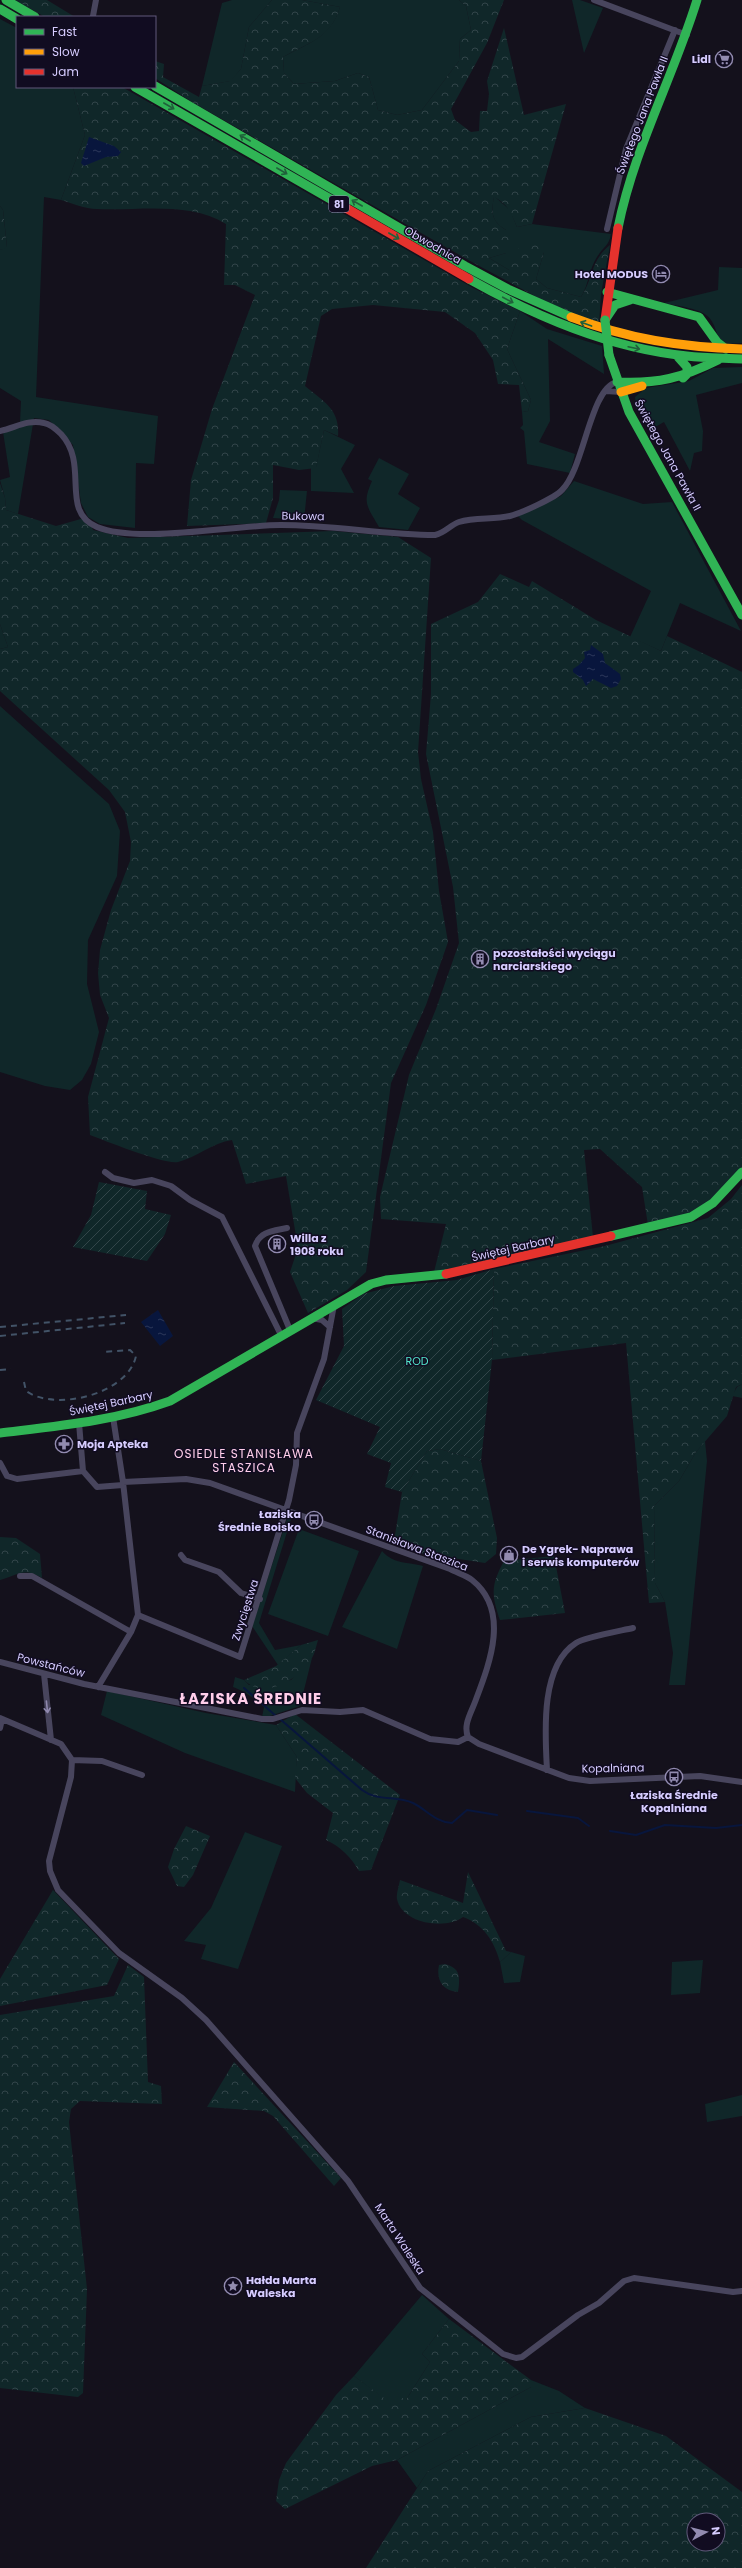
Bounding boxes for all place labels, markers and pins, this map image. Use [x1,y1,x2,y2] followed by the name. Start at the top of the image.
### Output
[714,49,734,69] supermarket icon: Lidl
[692,51,711,67] place label: Lidl
[651,264,671,284] hotel icon: Hotel MODUS
[575,266,648,282] place label: Hotel MODUS
[493,945,616,974] place label: pozostałości wyciągu narciarskiego
[470,949,490,969] building icon: pozostałości wyciągu narciarskiego
[290,1230,343,1259] place label: Willa z 1908 roku
[267,1234,287,1254] building icon: Willa z 1908 roku
[54,1434,74,1454] pharmacy icon: Moja Apteka
[77,1436,148,1452] place label: Moja Apteka
[218,1506,301,1535] place label: Łaziska Średnie Boisko
[304,1510,324,1530] bus stop icon: Łaziska Średnie Boisko
[522,1541,640,1570] place label: De Ygrek- Naprawa i serwis komputerów
[499,1545,519,1565] shop icon: De Ygrek- Naprawa i serwis komputerów
[664,1767,684,1787] bus stop icon: Łaziska Średnie Kopalniana
[630,1787,718,1816] place label: Łaziska Średnie Kopalniana
[246,2272,317,2301] place label: Hałda Marta Waleska
[223,2276,243,2296] place icon: Hałda Marta Waleska

